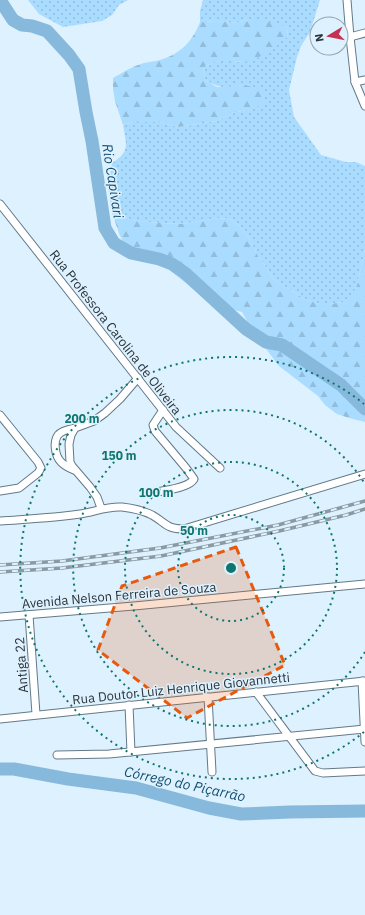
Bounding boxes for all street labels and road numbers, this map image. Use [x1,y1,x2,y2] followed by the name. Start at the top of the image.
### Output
[46,246,185,418] street label: Rua Professora Carolina de Oliveira
[21,579,217,612] street label: Avenida Nelson Ferreira de Souza
[11,636,32,693] street label: Antiga 22
[71,669,291,708] street label: Rua Doutor Luiz Henrique Giovannetti

